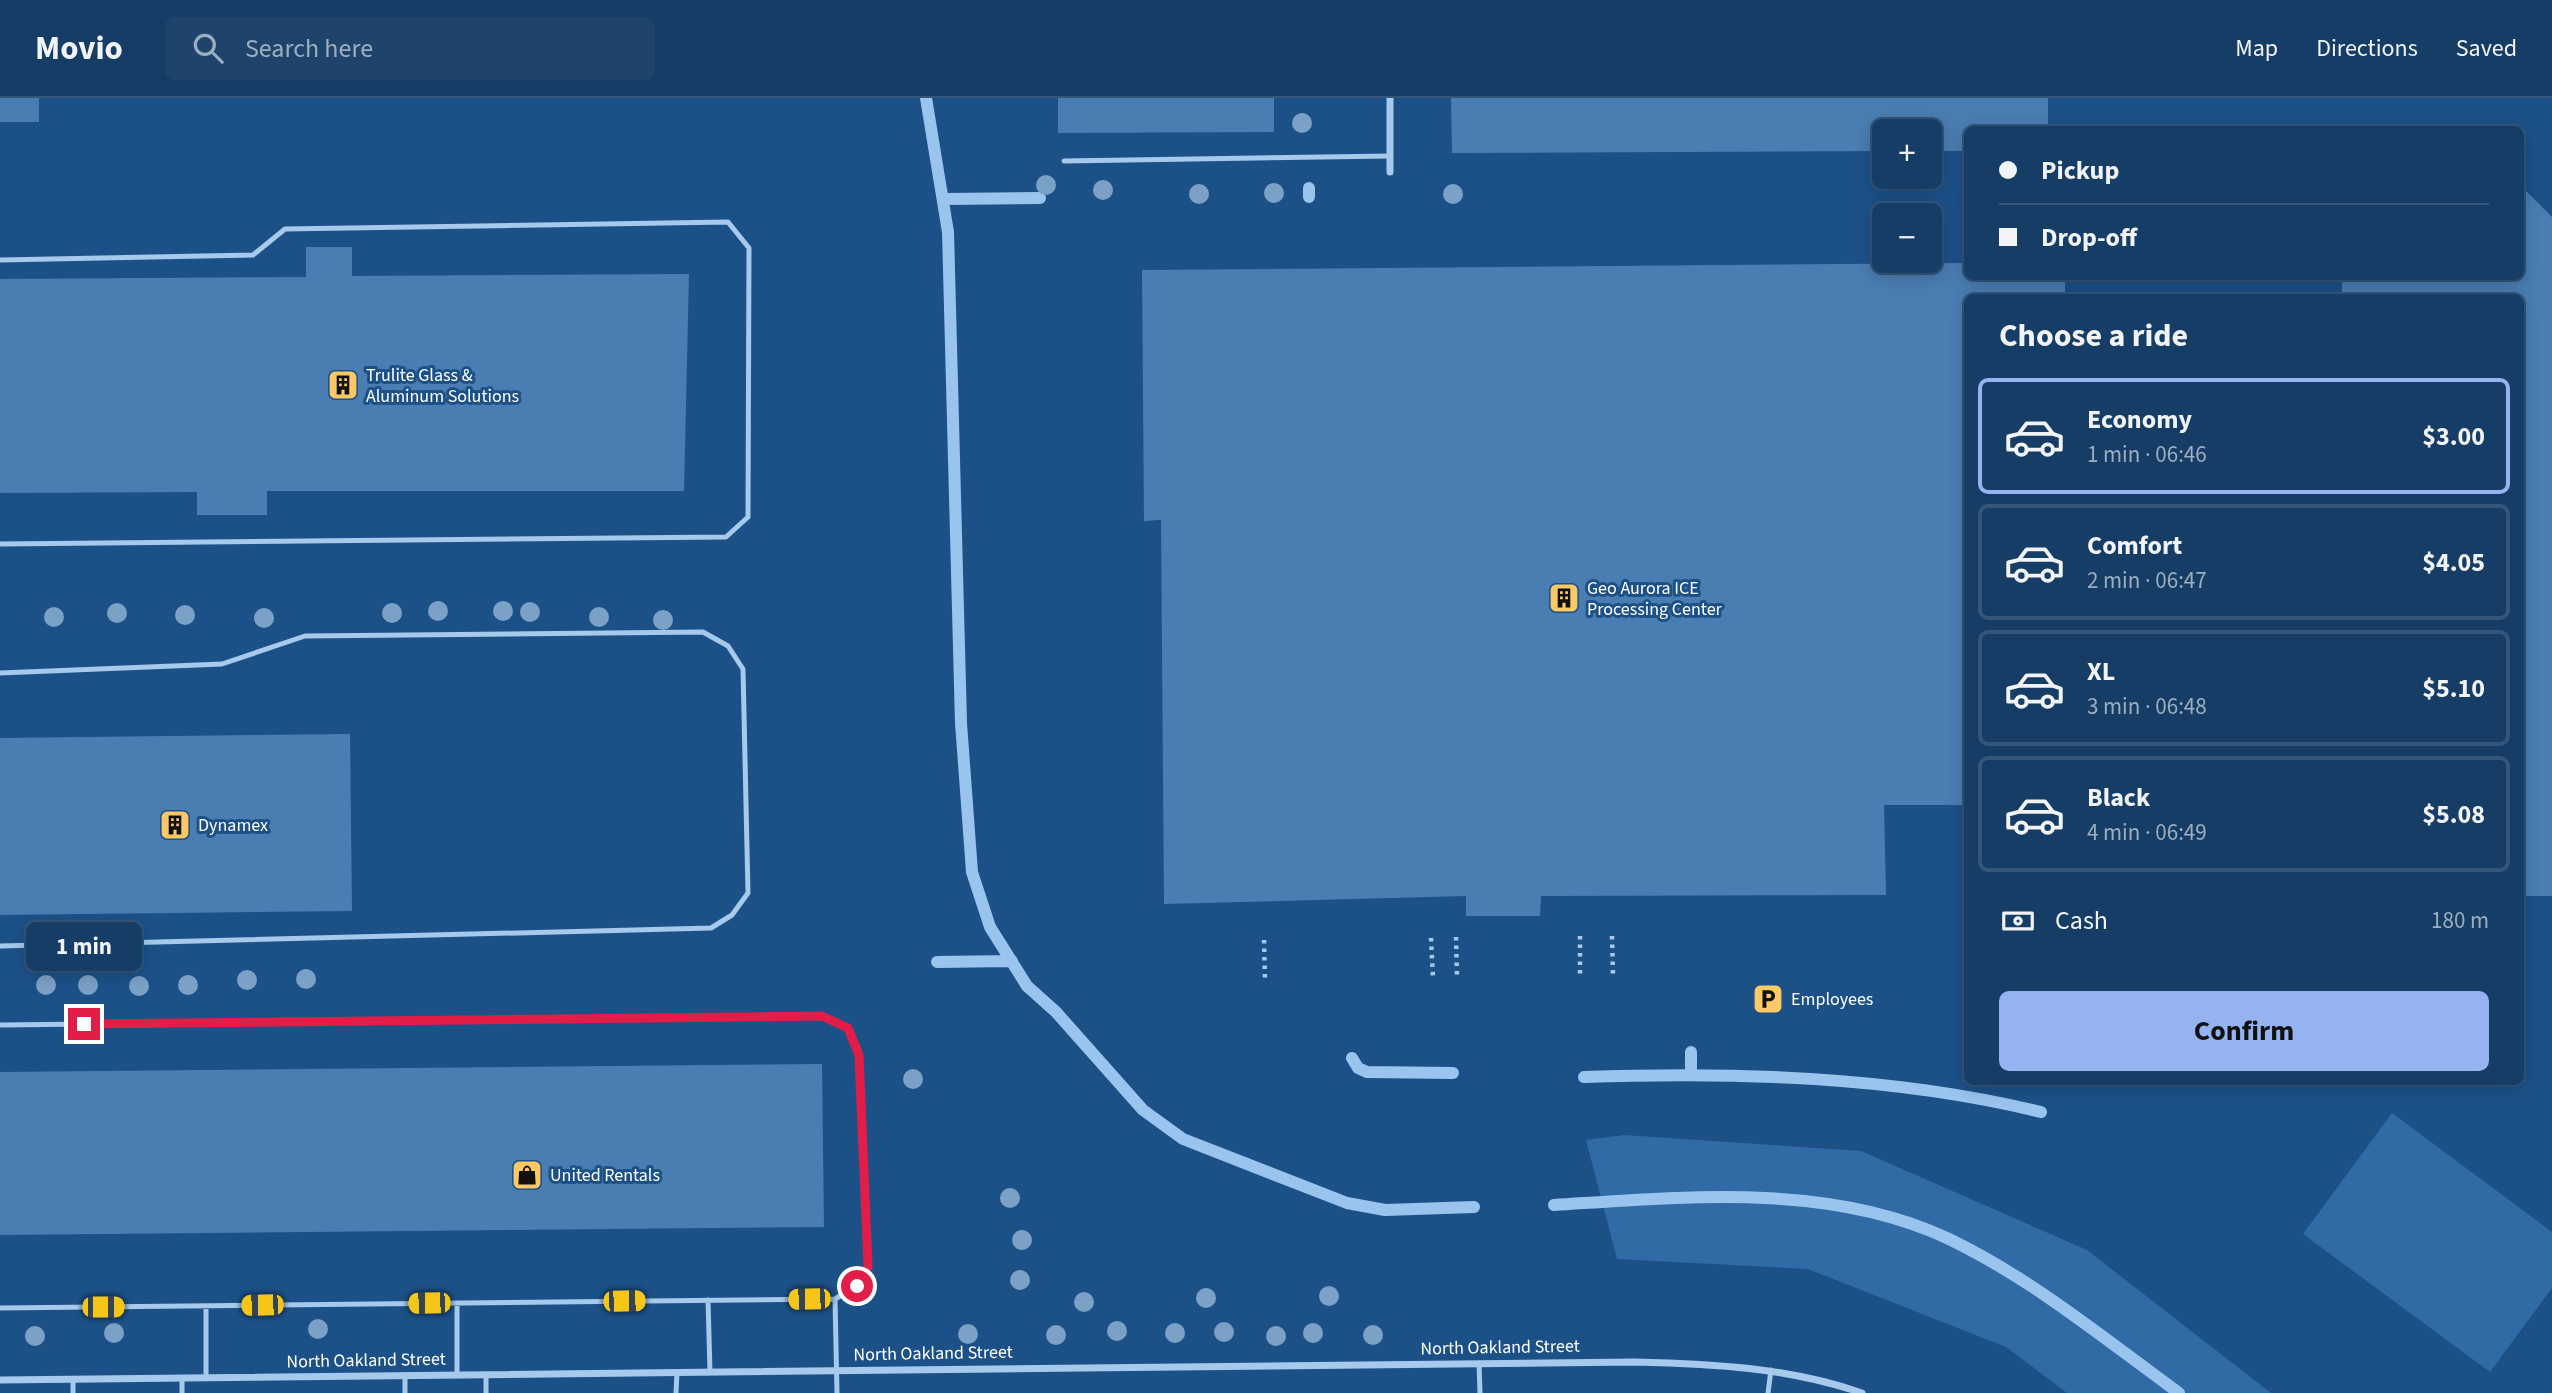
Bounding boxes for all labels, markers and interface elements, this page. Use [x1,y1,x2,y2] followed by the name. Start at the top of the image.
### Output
[165,17,655,80] search box
[35,25,123,72] text: Movio
[189,29,227,67] icon: search
[245,30,373,67] text: Search here
[2235,31,2278,66] text: Map
[2316,31,2418,66] text: Directions
[2456,31,2517,66] text: Saved
[1872,119,1942,273] map controls
[1872,119,1942,189] button: +
[2041,152,2119,189] text: Pickup
[1872,203,1942,273] button: −
[2041,219,2137,256] text: Drop-off
[1999,313,2188,359] text: Choose a ride
[366,363,519,409] place label: Trulite Glass & Aluminum Solutions
[326,368,360,402] building icon: Trulite Glass & Aluminum Solutions
[2087,401,2192,438] text: Economy
[2003,405,2066,468] icon: car
[2422,418,2485,455] text: $3.00
[2087,438,2207,471] text: 1 min · 06:46
[2087,527,2182,564] text: Comfort
[2003,531,2066,594] icon: car
[2422,544,2485,581] text: $4.05
[2087,564,2207,597] text: 2 min · 06:47
[1587,576,1723,622] place label: Geo Aurora ICE Processing Center
[1547,581,1581,615] building icon: Geo Aurora ICE Processing Center
[2087,653,2115,690] text: XL
[2003,657,2066,720] icon: car
[2422,670,2485,707] text: $5.10
[2087,690,2207,723] text: 3 min · 06:48
[2087,779,2150,816] text: Black
[2003,783,2066,846] icon: car
[2422,796,2485,833] text: $5.08
[158,808,192,842] building icon: Dynamex
[198,813,268,838] place label: Dynamex
[2087,816,2207,849] text: 4 min · 06:49
[1999,902,2037,940] icon: cash
[2055,902,2108,939] text: Cash
[2431,904,2489,937] text: 180 m
[26,922,142,972] callout: 1 min
[56,930,112,963] text: 1 min
[1751,982,1785,1016] parking icon: Employees
[1791,987,1873,1012] place label: Employees
[1999,991,2489,1071] button: Confirm
[68,1008,100,1040] route end
[510,1158,544,1192] shop icon: United Rentals
[550,1163,660,1188] place label: United Rentals
[841,1270,873,1302] route start
[788,1288,831,1310] car
[603,1290,646,1312] car
[408,1292,451,1314] car
[241,1294,284,1316] car
[83,1297,125,1318] car
[1420,1334,1580,1361] street label: North Oakland Street
[853,1340,1013,1367] street label: North Oakland Street
[286,1347,446,1374] street label: North Oakland Street

